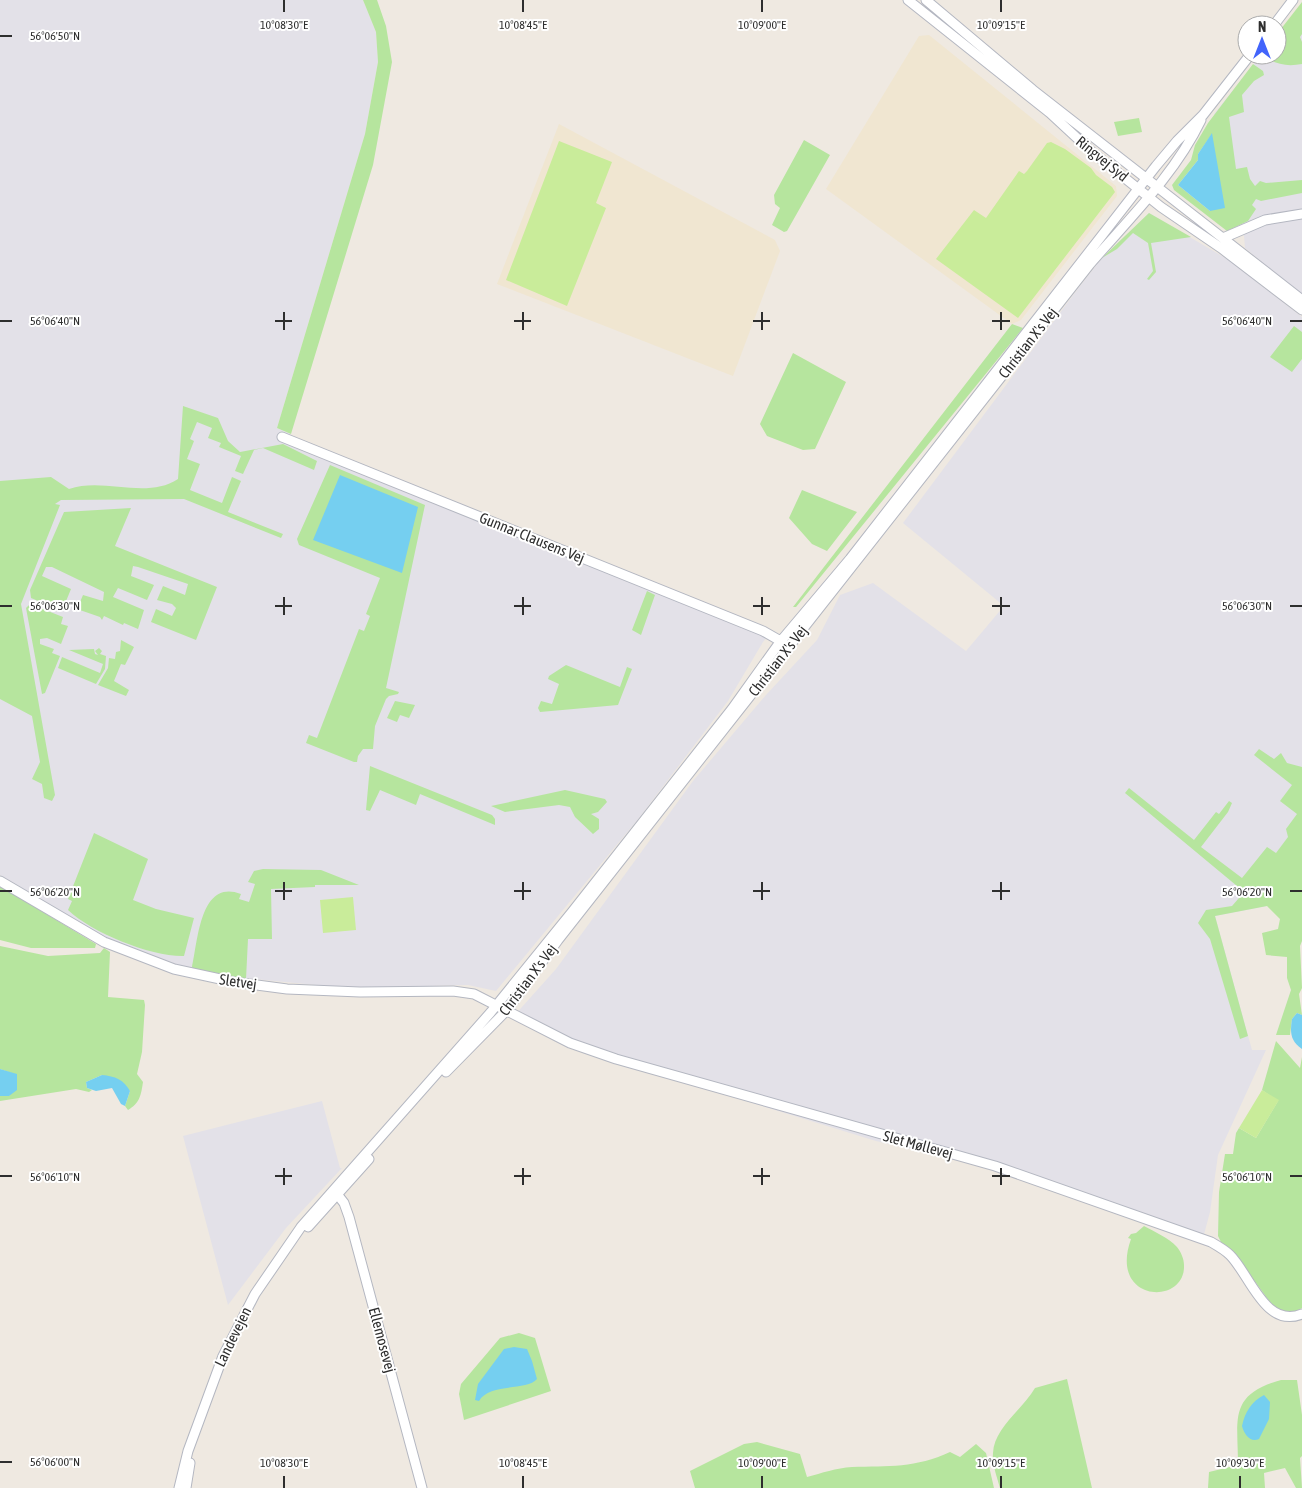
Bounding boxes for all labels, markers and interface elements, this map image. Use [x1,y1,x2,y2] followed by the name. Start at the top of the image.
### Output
[1237,15,1287,65] north arrow
[260,18,308,32] text: 10°08'30"E
[499,18,547,32] text: 10°08'45"E
[738,18,786,32] text: 10°09'00"E
[977,18,1025,32] text: 10°09'15"E
[1258,19,1266,35] text: N
[30,29,80,43] text: 56°06'50"N
[1073,132,1132,185] street label: Ringvej Syd
[995,304,1060,381] street label: Christian X's Vej
[30,314,80,328] text: 56°06'40"N
[1222,314,1272,328] text: 56°06'40"N
[477,509,587,566] street label: Gunnar Clausens Vej
[30,599,80,613] text: 56°06'30"N
[1222,599,1272,613] text: 56°06'30"N
[745,622,810,699] street label: Christian X's Vej
[30,885,80,899] text: 56°06'20"N
[1222,885,1272,899] text: 56°06'20"N
[495,941,560,1019] street label: Christian X's Vej
[218,970,258,993] street label: Sletvej
[882,1127,955,1162] street label: Slet Møllevej
[30,1170,80,1184] text: 56°06'10"N
[1222,1170,1272,1184] text: 56°06'10"N
[211,1304,254,1369] street label: Landevejen
[366,1305,399,1374] street label: Ellemosevej
[30,1455,80,1469] text: 56°06'00"N
[260,1456,308,1470] text: 10°08'30"E
[499,1456,547,1470] text: 10°08'45"E
[738,1456,786,1470] text: 10°09'00"E
[977,1456,1025,1470] text: 10°09'15"E
[1216,1456,1264,1470] text: 10°09'30"E

